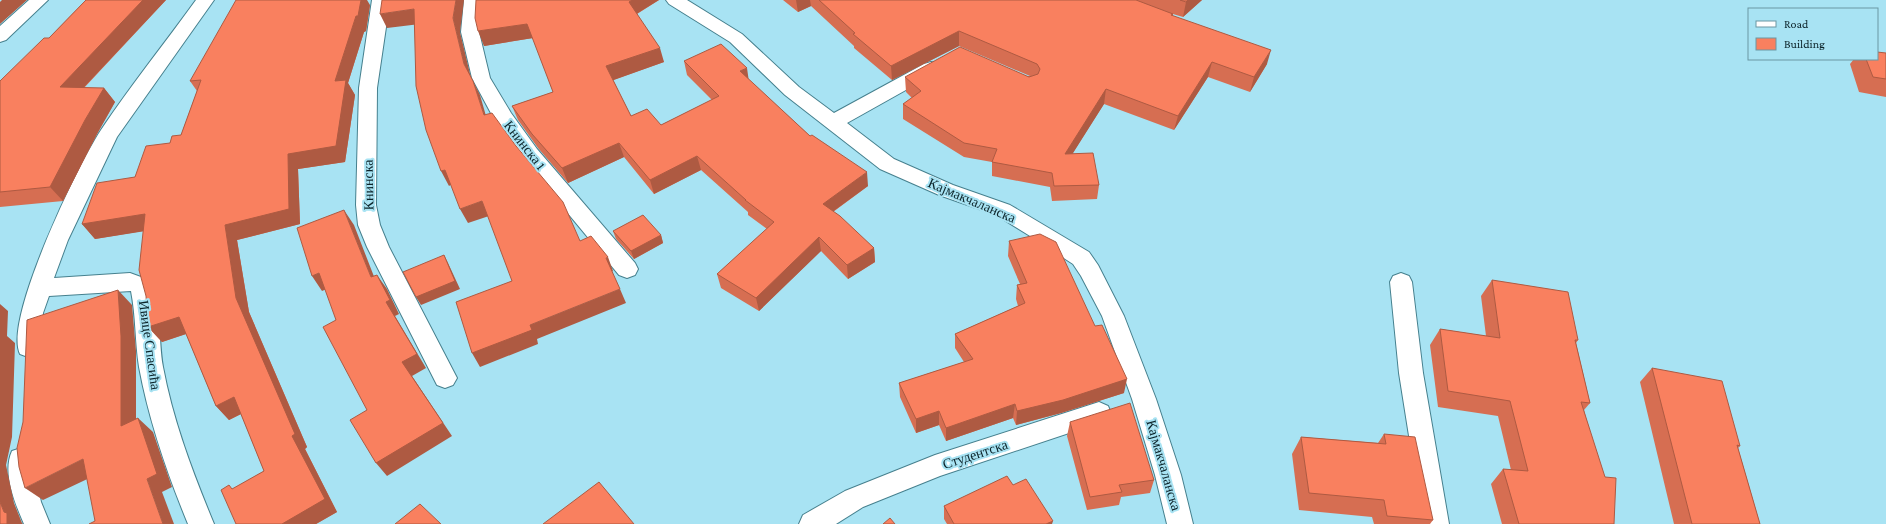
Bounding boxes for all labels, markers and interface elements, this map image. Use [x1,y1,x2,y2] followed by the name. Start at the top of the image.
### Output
[1748,8,1878,60] legend
[1784,17,1809,31] text: Road
[1784,37,1825,51] text: Building
[501,117,549,173] street label: Книнска 1
[360,159,376,211] street label: Книнска
[926,174,1019,226] street label: Кајмакчаланска
[136,299,164,392] street label: Ивице Спасића
[1143,418,1185,513] street label: Кајмакчаланска
[941,436,1010,472] street label: Студентска

